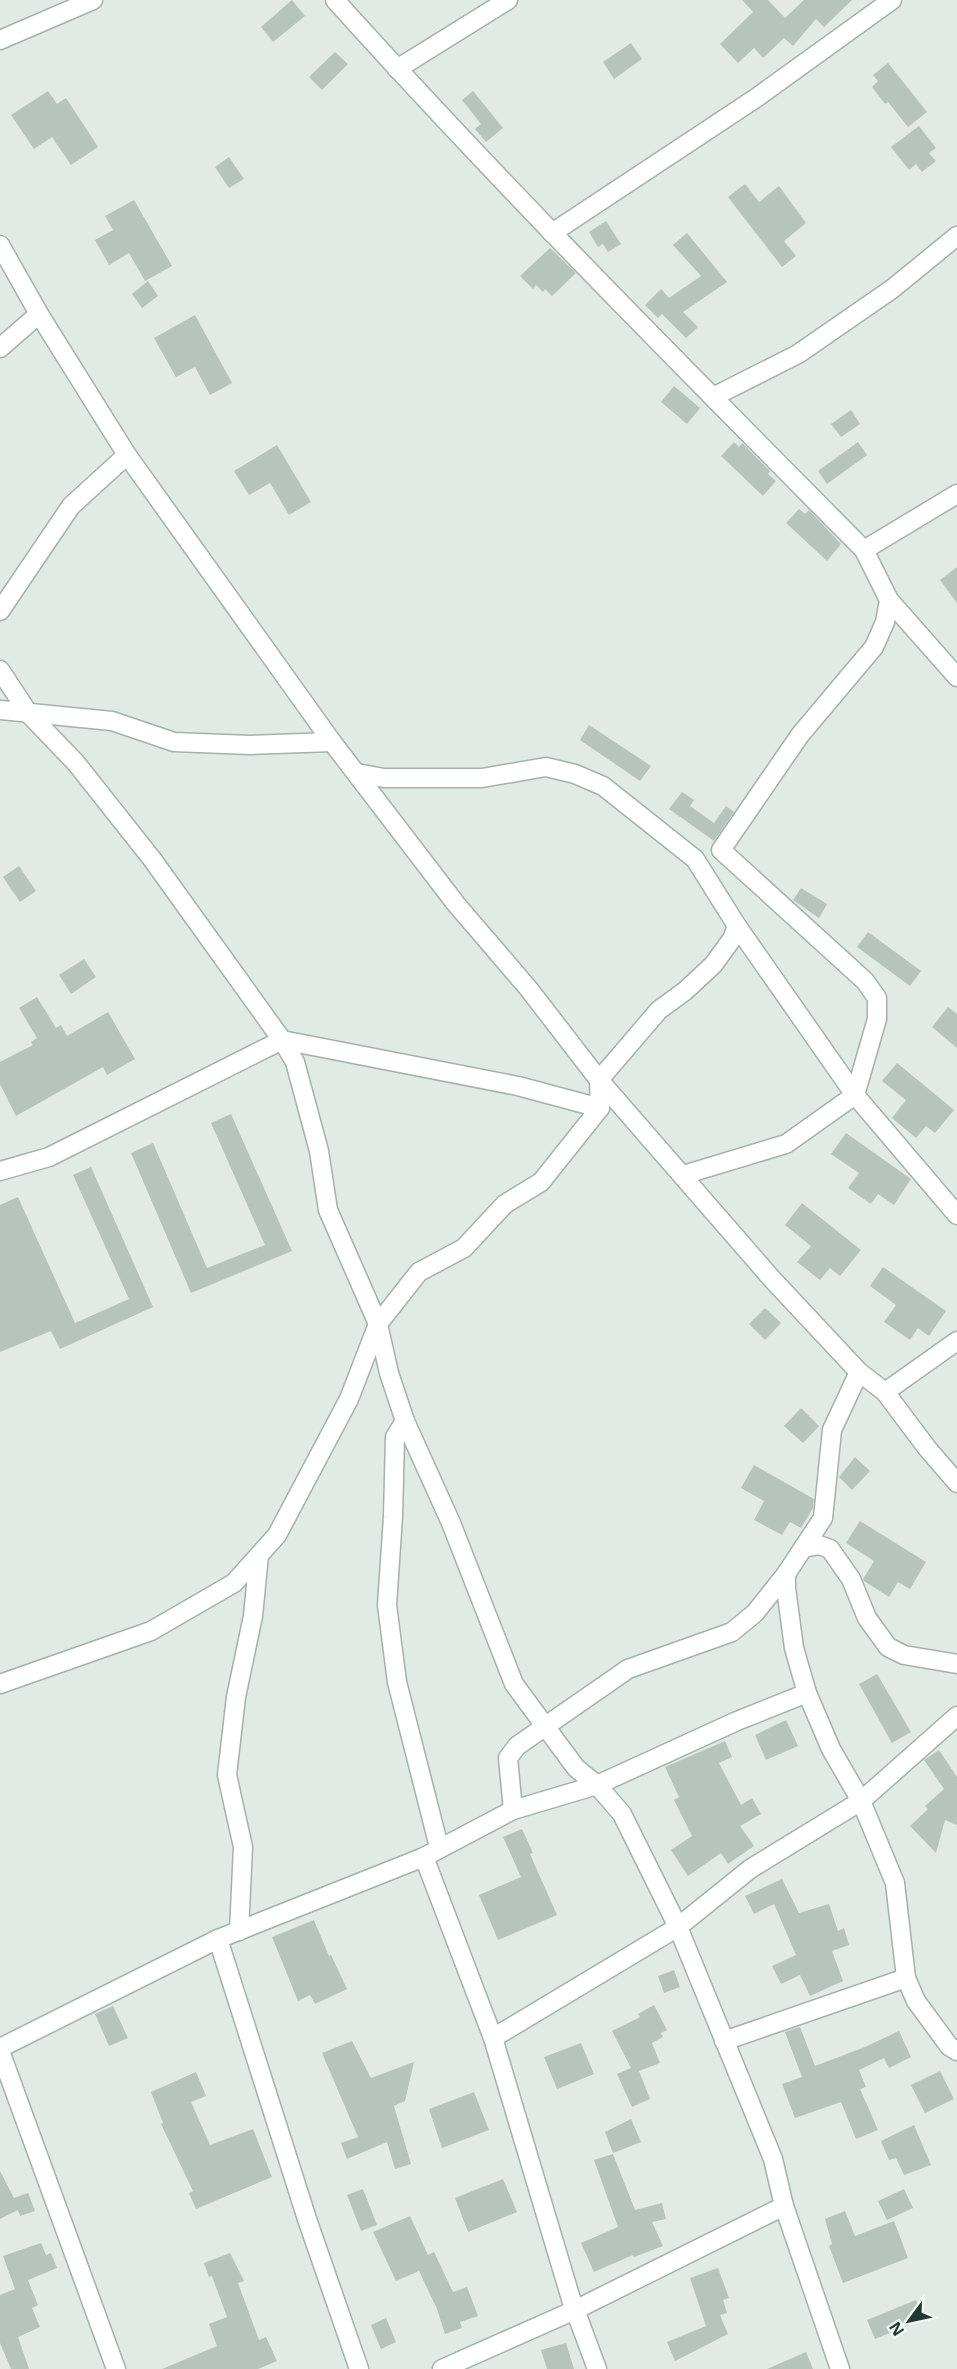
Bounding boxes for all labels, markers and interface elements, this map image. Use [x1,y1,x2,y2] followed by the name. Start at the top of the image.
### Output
[879,2291,939,2351] north arrow
[884,2318,909,2341] text: N

